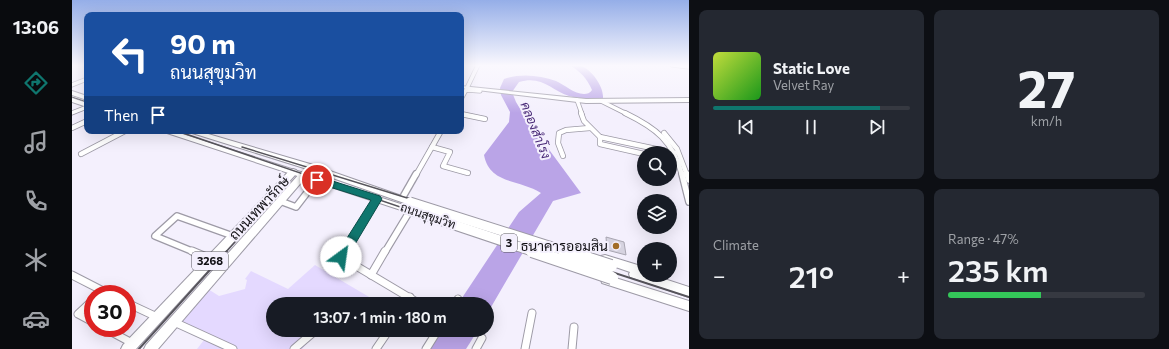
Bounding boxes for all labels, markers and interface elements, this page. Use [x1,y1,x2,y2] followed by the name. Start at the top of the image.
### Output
[13,16,59,38] text: 13:06
[170,26,236,60] text: 90 m
[104,28,156,80] icon: left
[1018,55,1075,119] text: 27
[773,59,850,77] text: Static Love
[170,61,257,83] text: ถนนสุขุมวิท
[22,69,50,97] icon: directions
[773,77,834,93] text: Velvet Ray
[517,99,555,161] water label: คลองสำโรง
[147,104,169,126] icon: arrive
[104,106,139,124] text: Then
[1031,113,1062,129] text: km/h
[735,116,757,138] icon: previous
[800,116,822,138] icon: pause
[866,116,888,138] icon: next
[22,128,50,156] icon: music
[637,146,677,282] map controls
[637,146,677,186] button: search
[300,163,334,197] pin
[306,169,328,191] icon: arrive
[225,172,293,243] street label: ถนนเทพารักษ์
[22,187,50,215] icon: phone
[637,194,677,234] button: layers
[398,199,458,234] street label: ถนนสุขุมวิท
[948,231,1019,247] text: Range · 47%
[501,234,517,252] road number: 3
[320,236,362,278] position arrow
[521,237,608,254] place label: ธนาคารออมสิน
[713,237,759,253] text: Climate
[611,241,621,251] marker: ธนาคารออมสิน
[637,242,677,282] button: +
[22,246,50,274] icon: climate
[948,251,1049,288] text: 235 km
[192,252,228,270] road number: 3268
[789,257,834,294] text: 21°
[713,262,726,289] text: −
[897,262,910,289] text: +
[84,285,136,337] speed limit sign: 30
[22,305,50,333] icon: car
[313,308,447,326] text: 13:07 · 1 min · 180 m

